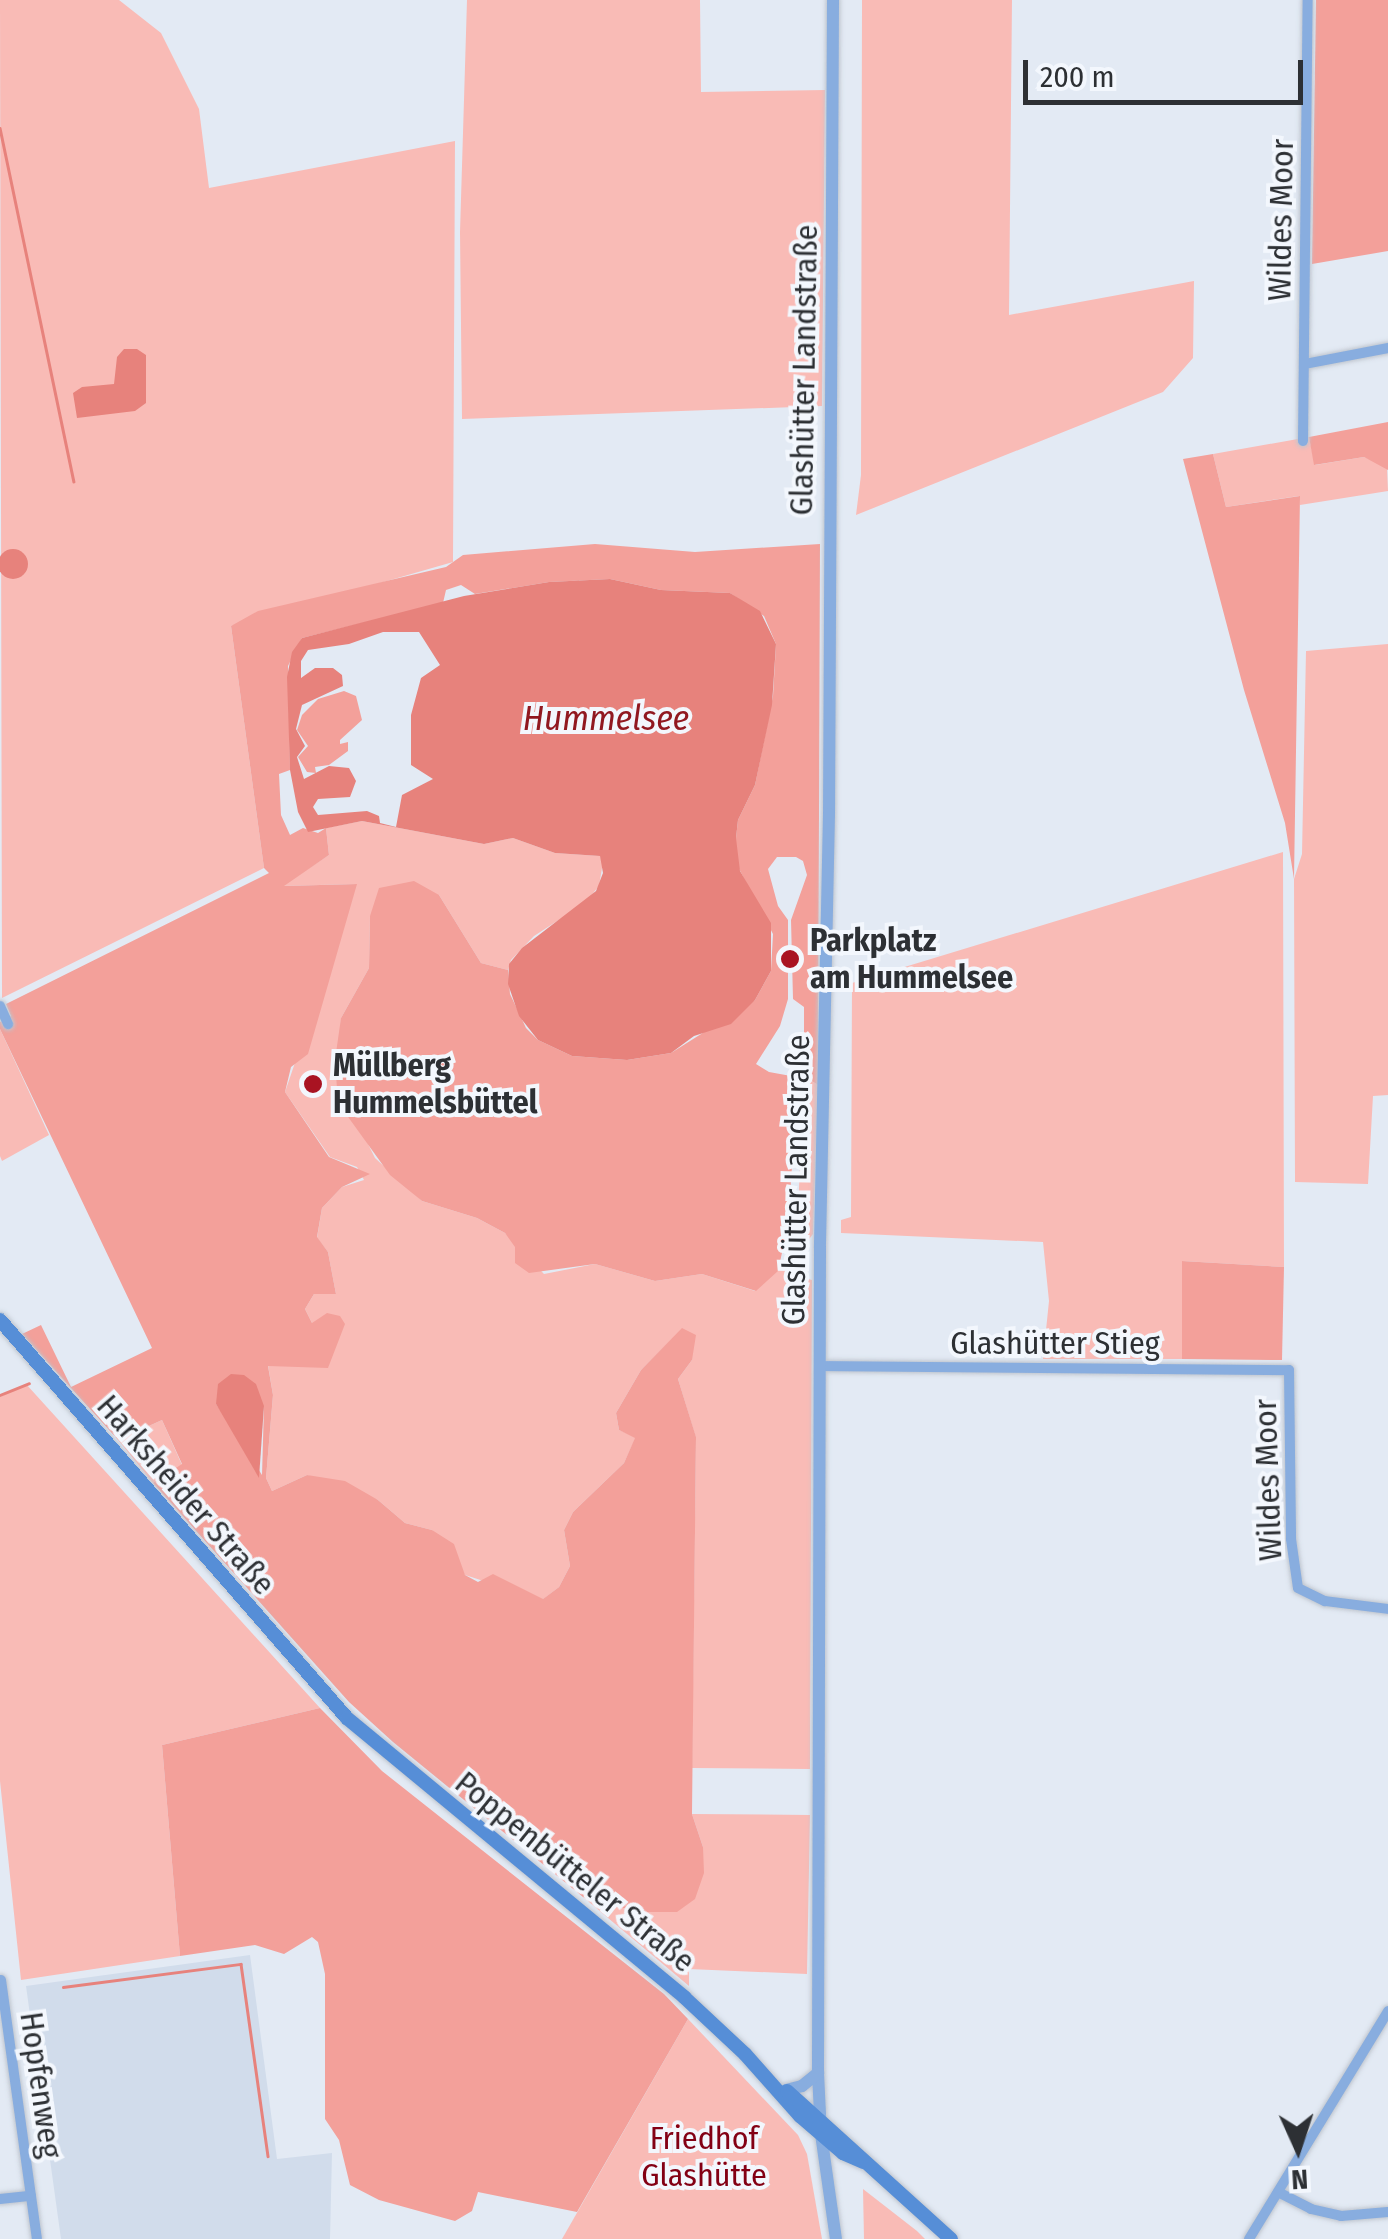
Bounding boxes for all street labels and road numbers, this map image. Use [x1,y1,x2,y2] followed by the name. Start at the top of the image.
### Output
[1260,139,1302,301] street label: Wildes Moor
[782,224,826,516] street label: Glashütter Landstraße
[774,1034,818,1326] street label: Glashütter Landstraße
[950,1324,1160,1362] street label: Glashütter Stieg
[89,1387,283,1603] street label: Harksheider Straße
[1246,1398,1290,1562] street label: Wildes Moor
[447,1764,703,1980] street label: Poppenbütteler Straße
[12,2009,70,2161] street label: Hopfenweg

